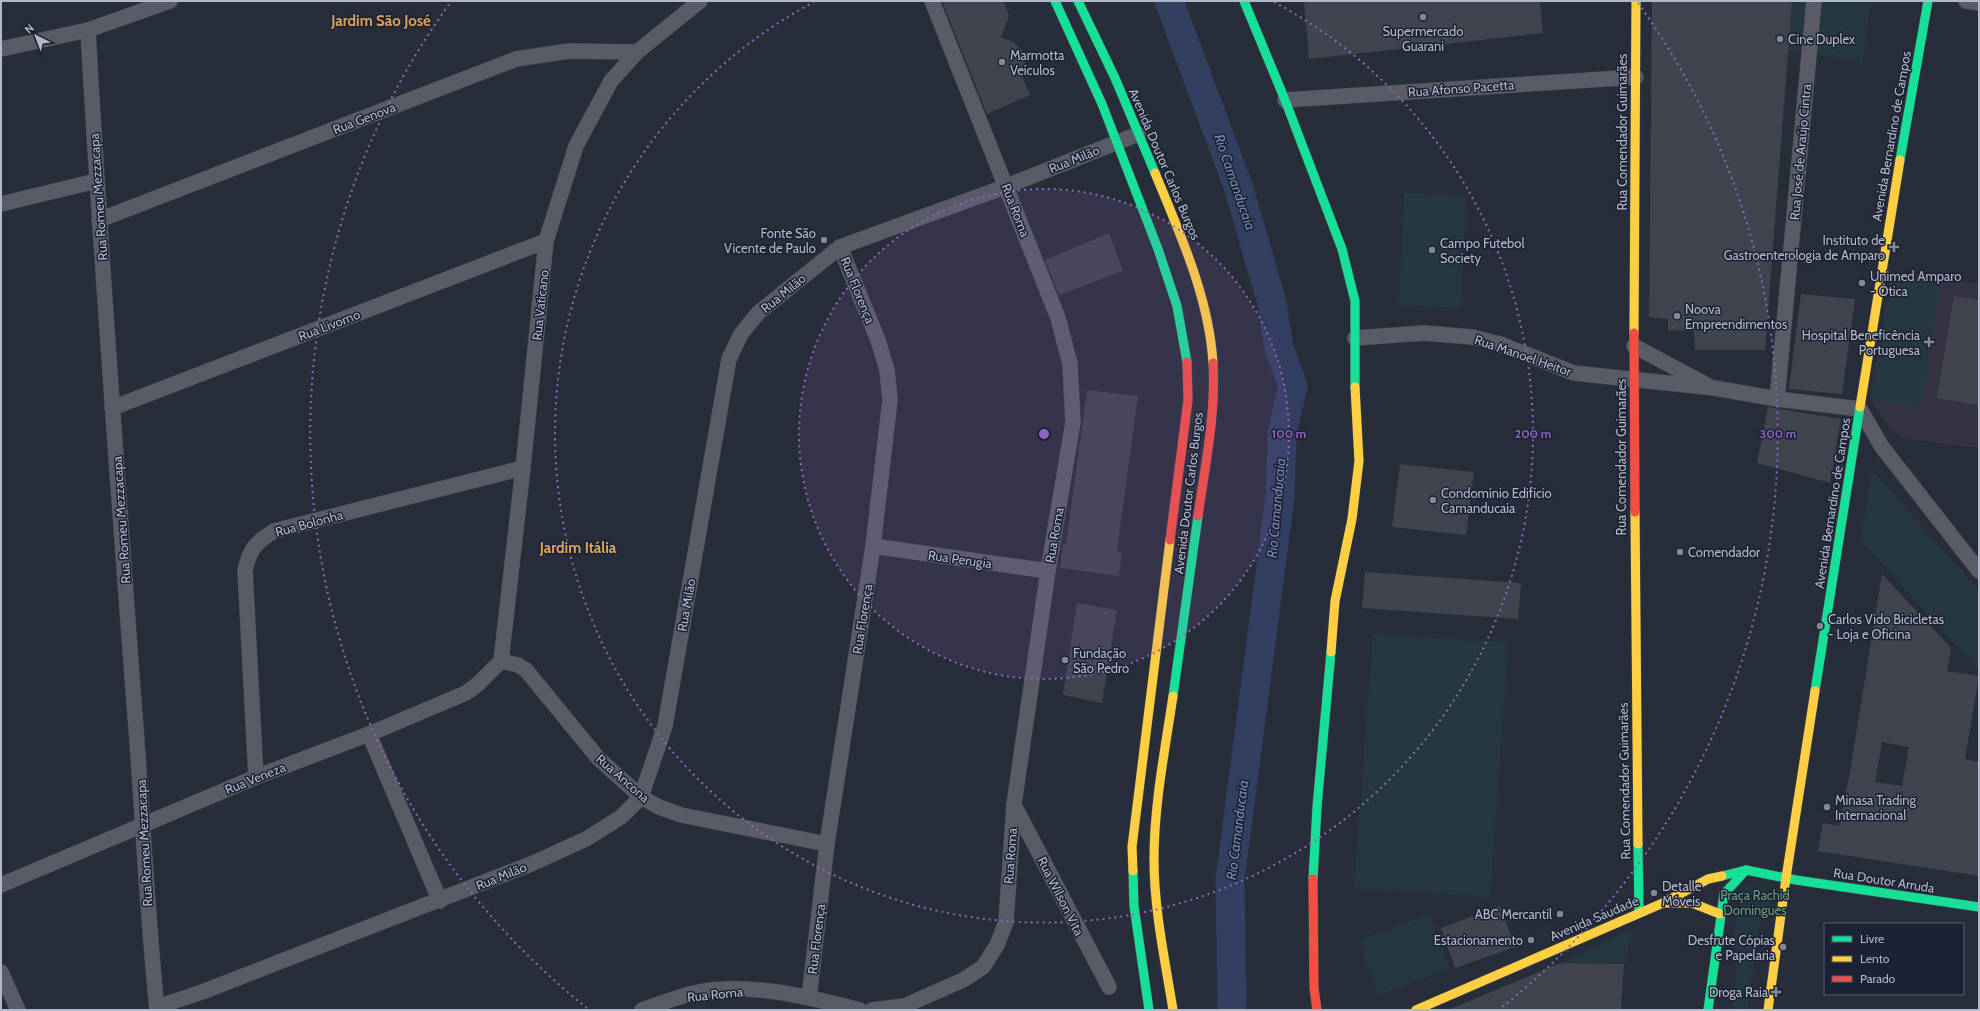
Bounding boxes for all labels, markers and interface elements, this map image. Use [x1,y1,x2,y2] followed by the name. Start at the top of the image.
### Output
[330,12,431,30] district label: Jardim São José
[1418,12,1428,22] marker: Supermercado Guarani
[16,16,56,56] north arrow
[22,21,37,36] text: N
[1383,23,1463,54] place label: Supermercado Guarani
[1788,31,1856,47] place label: Cine Duplex
[1775,34,1785,44] marker: Cine Duplex
[1010,47,1065,78] place label: Marmotta Veículos
[1868,49,1914,222] street label: Avenida Bernardino de Campos
[1614,53,1630,210] street label: Rua Comendador Guimarães
[997,57,1007,67] marker: Marmotta Veículos
[1407,76,1515,100] street label: Rua Afonso Pacetta
[1786,83,1815,221] street label: Rua José de Araújo Cintra
[1126,86,1204,243] street label: Avenida Doutor Carlos Burgos
[330,98,398,137] street label: Rua Genova
[86,132,110,261] street label: Rua Romeu Mezzacapa
[1210,132,1260,232] water label: Rio Camanducaia
[1046,142,1102,176] street label: Rua Milão
[998,181,1034,240] street label: Rua Roma
[724,225,816,256] place label: Fonte São Vicente de Paulo
[1724,232,1885,263] place label: Instituto de Gastroenterologia de Amparo
[819,235,829,245] marker: Fonte São Vicente de Paulo
[1440,235,1525,266] place label: Campo Futebol Society
[1888,241,1900,253] marker: Instituto de Gastroenterologia de Amparo
[1427,245,1437,255] marker: Campo Futebol Society
[837,254,879,326] street label: Rua Florença
[1870,268,1961,299] place label: Unimed Amparo - Ótica
[528,269,552,341] street label: Rua Vaticano
[757,270,809,316] street label: Rua Milão
[1857,278,1867,288] marker: Unimed Amparo - Ótica
[1685,301,1788,332] place label: Noova Empreendimentos
[296,306,362,344] street label: Rua Livorno
[1672,311,1682,321] marker: Noova Empreendimentos
[1802,327,1921,358] place label: Hospital Beneficência Portuguesa
[1472,331,1574,379] street label: Rua Manoel Heitor
[1923,336,1935,348] marker: Hospital Beneficência Portuguesa
[1613,378,1629,535] street label: Rua Comendador Guimarães
[1170,410,1206,575] street label: Avenida Doutor Carlos Burgos
[1811,416,1853,589] street label: Avenida Bernardino de Campos
[1272,426,1306,441] text: 100 m
[1515,426,1551,441] text: 200 m
[1760,426,1796,441] text: 300 m
[1037,427,1051,441] centre of rings
[109,455,133,584] street label: Rua Romeu Mezzacapa
[1263,457,1289,559] water label: Rio Camanducaia
[1441,485,1552,516] place label: Condomínio Edifício Camanducaia
[1428,495,1438,505] marker: Condomínio Edifício Camanducaia
[1041,505,1067,564] street label: Rua Roma
[273,506,345,540] street label: Rua Bolonha
[539,539,617,557] district label: Jardim Itália
[1688,544,1761,560] place label: Comendador
[927,547,994,571] street label: Rua Perugia
[1675,547,1685,557] marker: Comendador
[673,577,699,633] street label: Rua Milão
[849,582,876,655] street label: Rua Florença
[1828,611,1945,643] place label: Carlos Vido Bicicletas - Loja e Oficina
[1815,621,1825,631] marker: Carlos Vido Bicicletas - Loja e Oficina
[1073,645,1129,676] place label: Fundação São Pedro
[1060,655,1070,665] marker: Fundação São Pedro
[1615,702,1633,860] street label: Rua Comendador Guimarães
[593,751,654,806] street label: Rua Ancona
[222,758,288,797] street label: Rua Veneza
[133,778,155,907] street label: Rua Romeu Mezzacapa
[1222,779,1252,881] water label: Rio Camanducaia
[1835,792,1917,823] place label: Minasa Trading Internacional
[1822,802,1832,812] marker: Minasa Trading Internacional
[1000,827,1020,885] street label: Rua Roma
[1034,854,1088,939] street label: Rua Wilson Vita
[473,859,529,893] street label: Rua Milão
[1832,864,1936,896] street label: Rua Doutor Arruda
[1662,878,1702,909] place label: Detalle Móveis
[1720,887,1790,918] park label: Praça Rachid Domingues
[1649,888,1659,898] marker: Detalle Móveis
[1547,892,1641,944] street label: Avenida Saudade
[804,902,828,975] street label: Rua Florença
[1475,906,1552,922] place label: ABC Mercantil
[1555,909,1565,919] marker: ABC Mercantil
[1824,923,1964,995] legend
[1860,931,1884,946] text: Livre
[1434,932,1523,948] place label: Estacionamento
[1688,932,1776,963] place label: Desfrute Cópias e Papelaria
[1526,935,1536,945] marker: Estacionamento
[1778,942,1788,952] marker: Desfrute Cópias e Papelaria
[1860,951,1890,966] text: Lento
[1860,971,1896,986] text: Parado
[686,983,744,1005] street label: Rua Roma
[1709,984,1769,1000] place label: Droga Raia
[1771,987,1781,997] marker: Droga Raia

